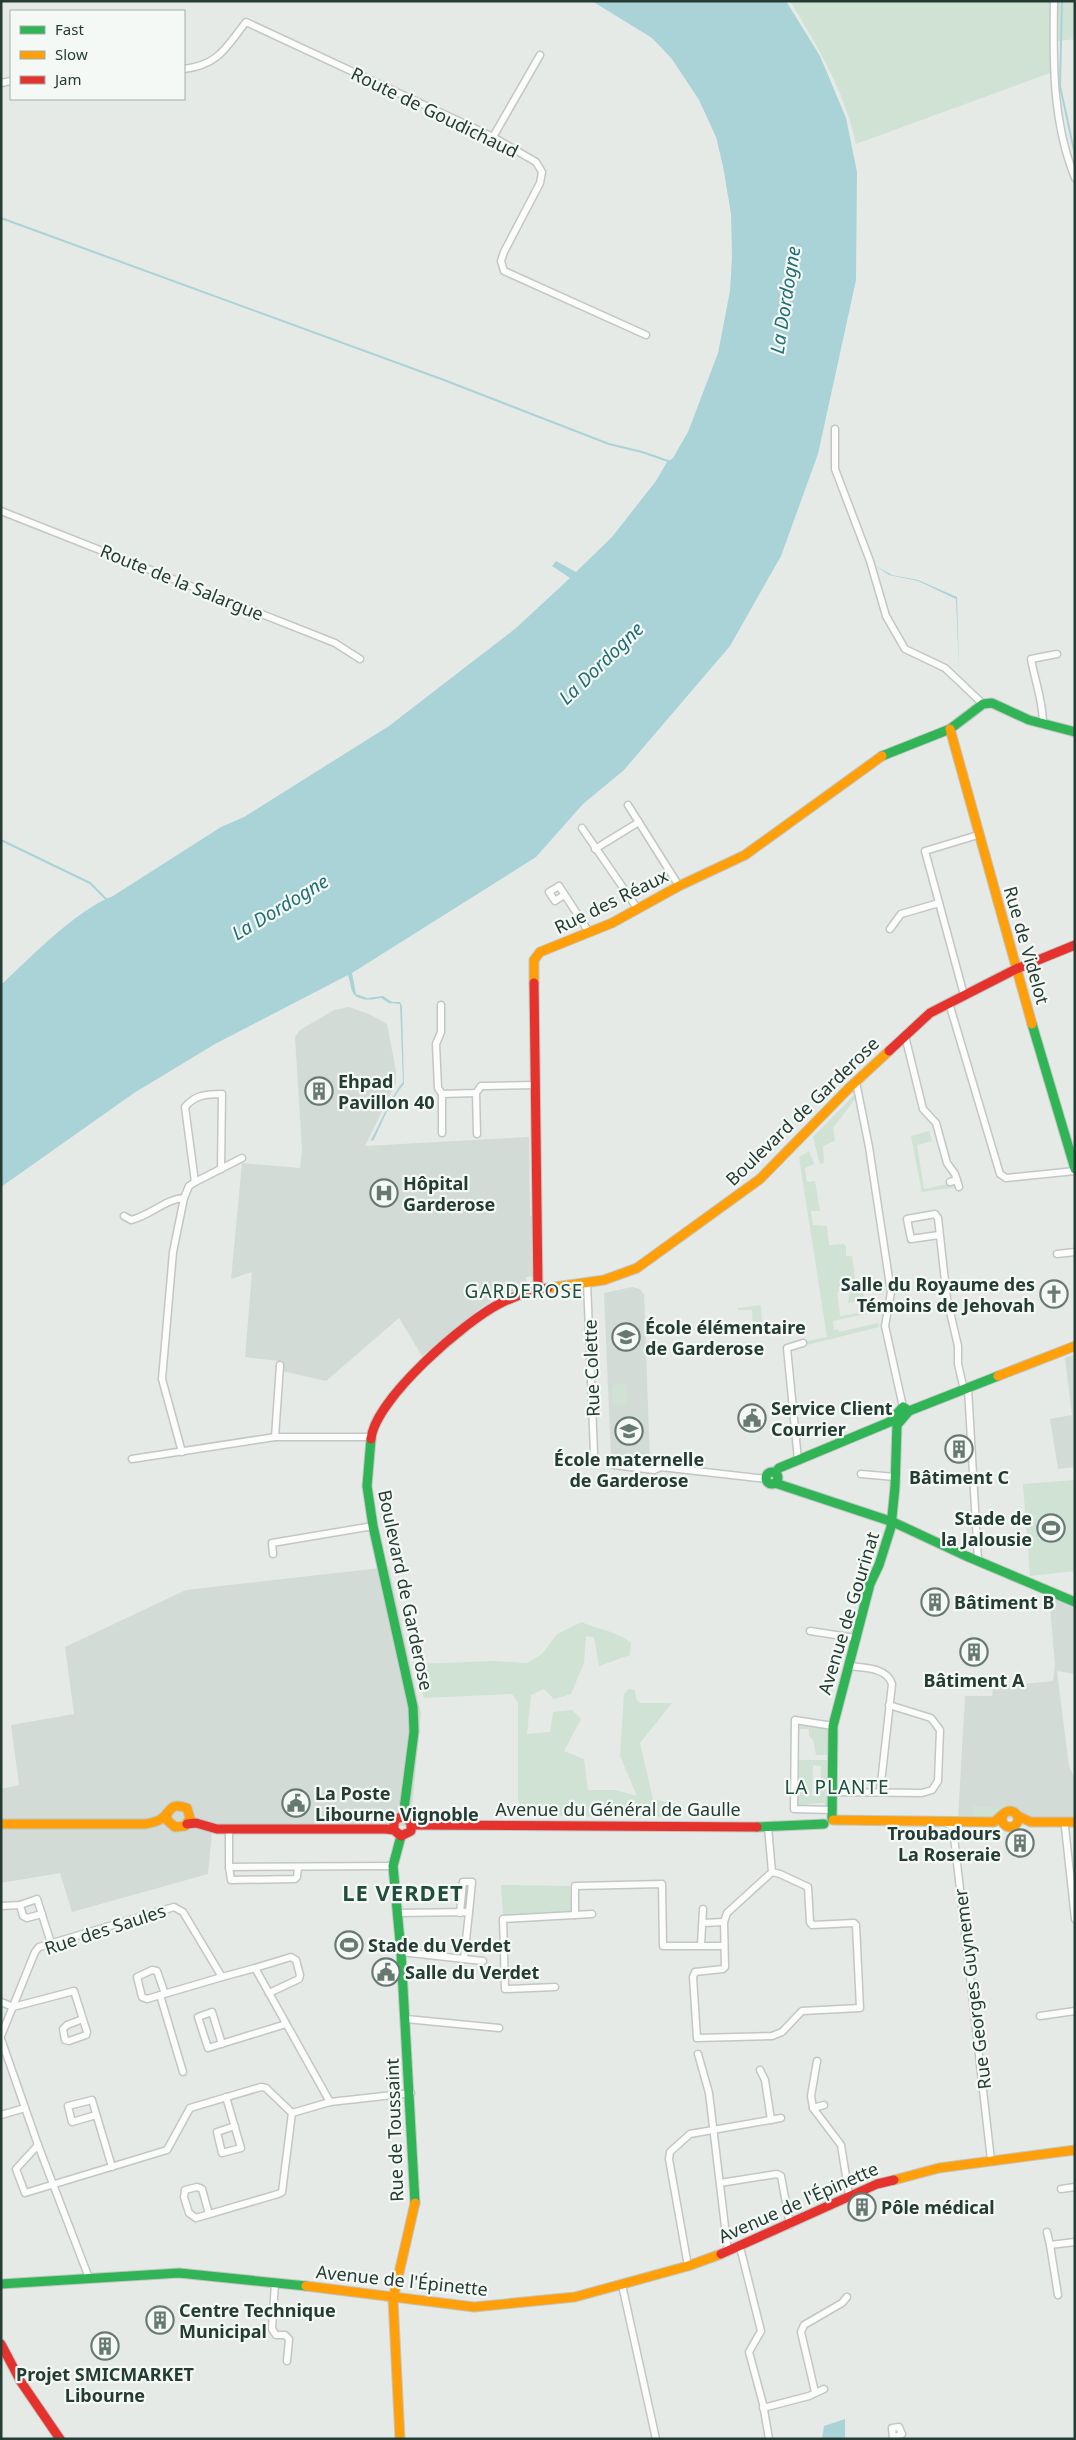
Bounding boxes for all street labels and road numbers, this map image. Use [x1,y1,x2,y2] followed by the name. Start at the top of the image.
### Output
[347,61,523,163] street label: Route de Goudichaud
[97,538,267,626] street label: Route de la Salargue
[550,863,672,939] street label: Rue des Réaux
[999,883,1055,1007] street label: Rue de Videlot
[720,1031,884,1191] street label: Boulevard de Garderose
[577,1319,605,1417] street label: Rue Colette
[373,1488,439,1692] street label: Boulevard de Garderose
[812,1528,884,1697] street label: Avenue de Gourinat
[495,1797,741,1821] street label: Avenue du Général de Gaulle
[948,1887,996,2091] street label: Rue Georges Guynemer
[41,1898,169,1960] street label: Rue des Saules
[379,2057,408,2202] street label: Rue de Toussaint
[714,2156,882,2248] street label: Avenue de l'Épinette
[315,2259,489,2301] street label: Avenue de l'Épinette

